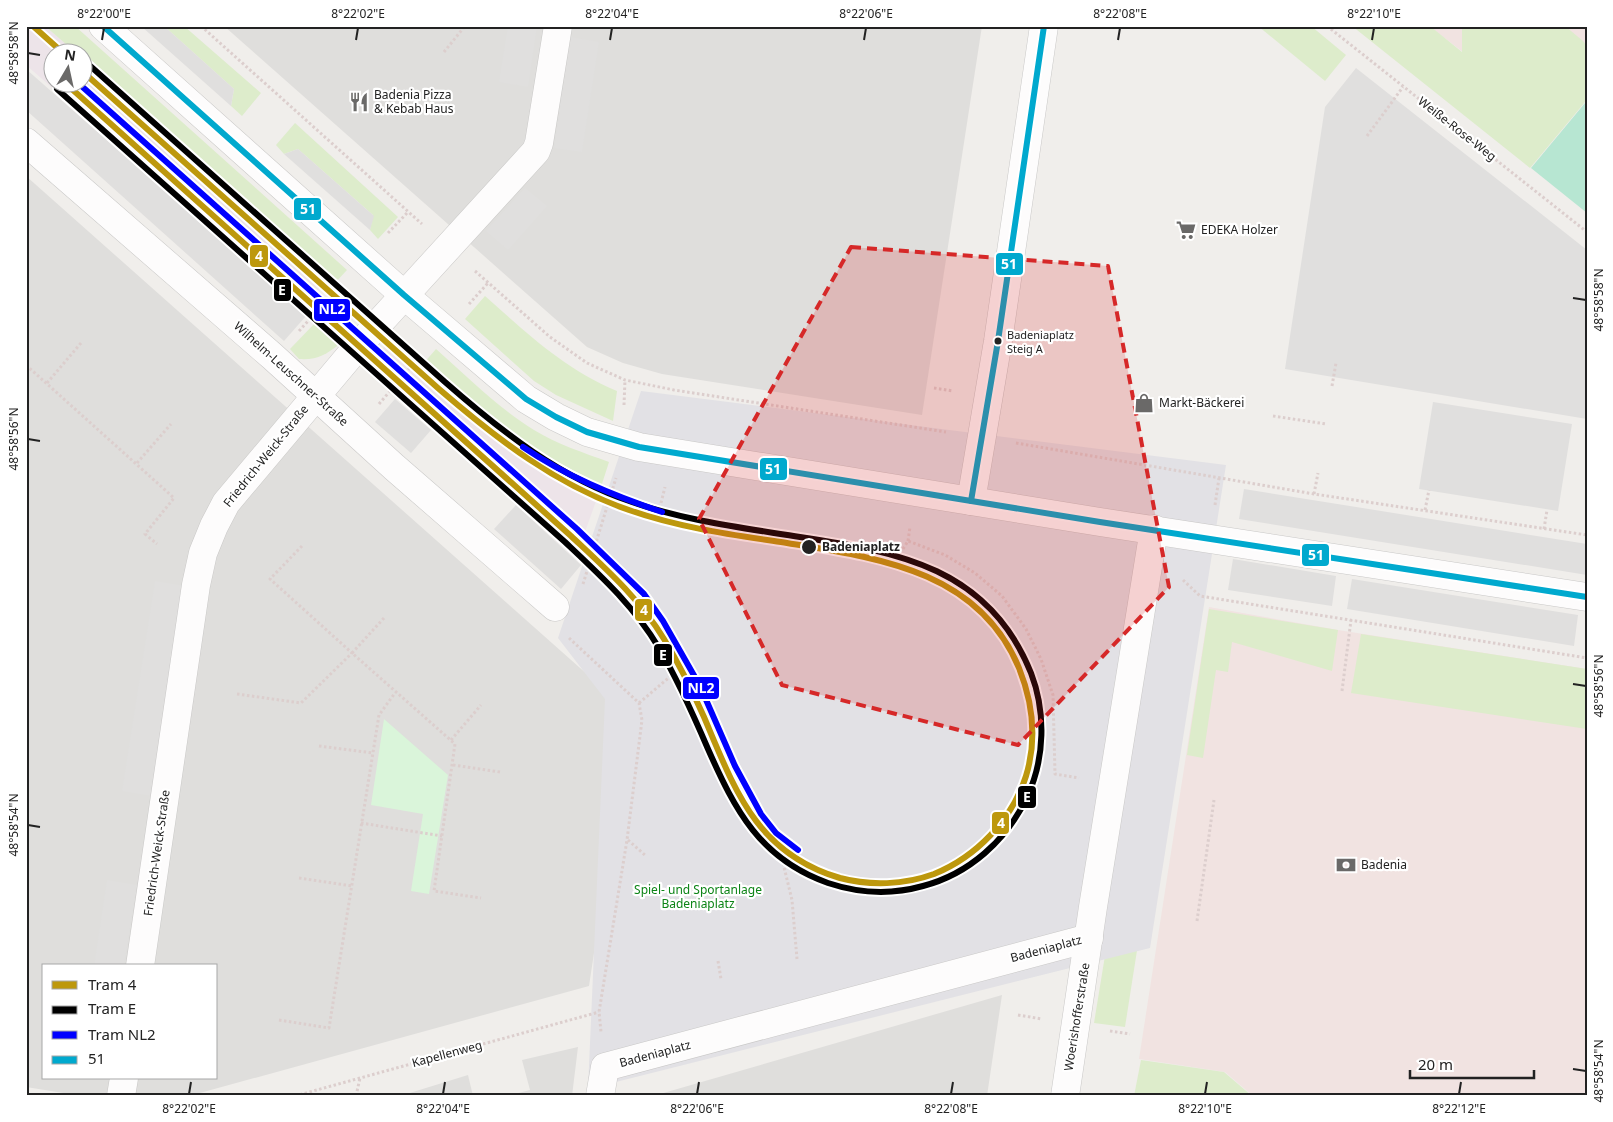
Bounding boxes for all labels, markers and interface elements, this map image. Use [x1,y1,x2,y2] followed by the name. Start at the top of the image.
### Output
[77,5,131,22] text: 8°22'00"E
[331,5,385,22] text: 8°22'02"E
[585,5,639,22] text: 8°22'04"E
[839,5,893,22] text: 8°22'06"E
[1093,5,1147,22] text: 8°22'08"E
[1347,5,1401,22] text: 8°22'10"E
[5,21,22,85] text: 48°58'58"N
[42,42,92,92] north arrow
[63,44,77,65] text: N
[374,86,454,117] place label: Badenia Pizza & Kebab Haus
[348,91,370,113] restaurant icon: Badenia Pizza & Kebab Haus
[1415,93,1500,165] street label: Weiße-Rose-Weg
[293,197,322,221] line badge: 51
[300,199,316,218] text: 51
[1175,219,1197,241] supermarket icon: EDEKA Holzer
[1201,221,1278,238] place label: EDEKA Holzer
[249,244,269,268] line badge: 4
[255,246,263,265] text: 4
[995,252,1024,276] line badge: 51
[1001,254,1017,273] text: 51
[1590,268,1607,332] text: 48°58'58"N
[273,278,292,302] line badge: E
[278,280,286,299] text: E
[313,298,351,322] line badge: NL2
[318,299,346,318] text: NL2
[230,318,352,430] street label: Wilhelm-Leuschner-Straße
[1007,327,1074,356] place label: Badeniaplatz Steig A
[993,336,1003,346] marker: Badeniaplatz Steig A
[1133,392,1155,414] shop icon: Markt-Bäckerei
[1159,394,1244,411] place label: Markt-Bäckerei
[219,401,312,510] street label: Friedrich-Weick-Straße
[5,407,22,471] text: 48°58'56"N
[759,457,788,481] line badge: 51
[765,459,781,478] text: 51
[800,538,818,556] marker: Badeniaplatz
[822,538,900,555] place label: Badeniaplatz
[1301,543,1330,567] line badge: 51
[1308,545,1324,564] text: 51
[634,598,653,622] line badge: 4
[640,600,648,619] text: 4
[653,643,673,667] line badge: E
[659,645,667,664] text: E
[1590,654,1607,718] text: 48°58'56"N
[682,676,720,700] line badge: NL2
[687,678,715,697] text: NL2
[1017,785,1037,809] line badge: E
[1023,787,1031,806] text: E
[139,789,174,917] street label: Friedrich-Weick-Straße
[5,793,22,857] text: 48°58'54"N
[991,811,1010,835] line badge: 4
[997,813,1005,832] text: 4
[1335,854,1357,876] bank icon: Badenia
[1361,856,1407,873] place label: Badenia
[634,881,762,912] park label: Spiel- und Sportanlage Badeniaplatz
[1008,931,1084,966] street label: Badeniaplatz
[1060,961,1093,1072] street label: Woerishofferstraße
[42,964,218,1080] legend
[88,974,137,994] text: Tram 4
[88,998,136,1018] text: Tram E
[88,1024,156,1044] text: Tram NL2
[410,1036,484,1071] street label: Kapellenweg
[617,1036,693,1071] street label: Badeniaplatz
[1590,1039,1607,1103] text: 48°58'54"N
[1410,1047,1534,1079] scale bar
[88,1048,105,1068] text: 51
[1418,1054,1453,1074] text: 20 m
[162,1100,216,1117] text: 8°22'02"E
[416,1100,470,1117] text: 8°22'04"E
[670,1100,724,1117] text: 8°22'06"E
[924,1100,978,1117] text: 8°22'08"E
[1178,1100,1232,1117] text: 8°22'10"E
[1432,1100,1486,1117] text: 8°22'12"E

